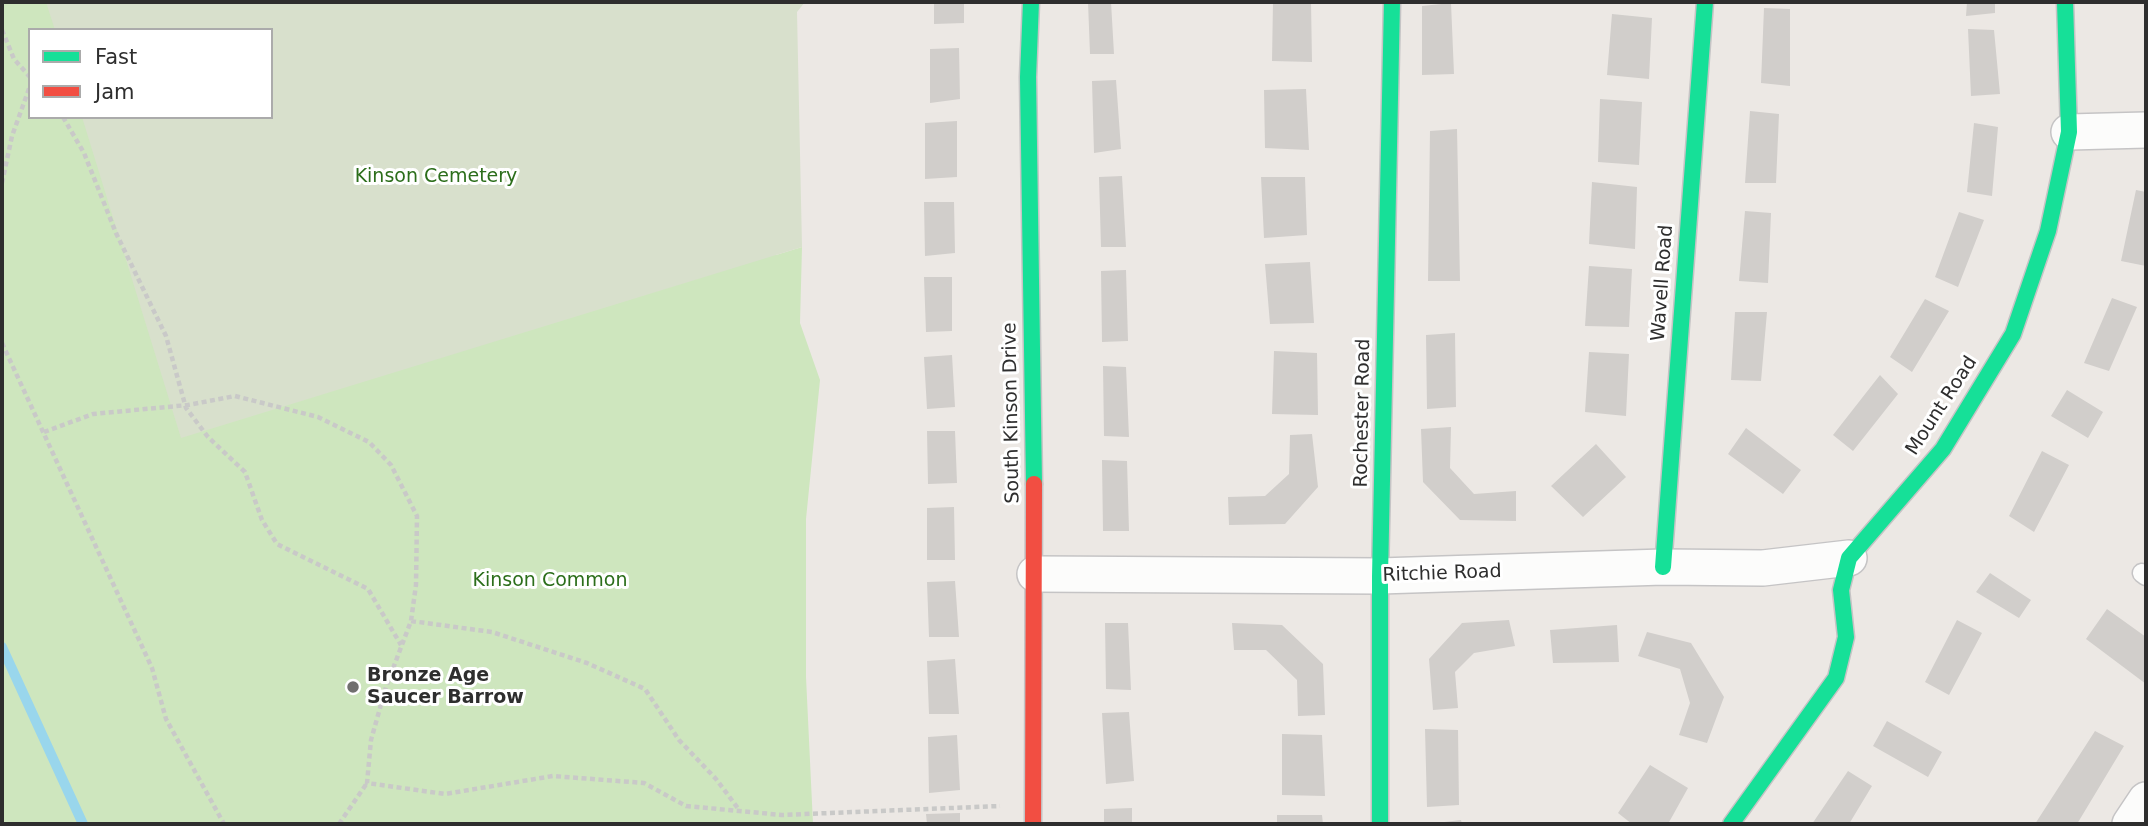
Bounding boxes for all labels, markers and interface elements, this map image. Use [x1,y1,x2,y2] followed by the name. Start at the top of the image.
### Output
[28,28,273,119] legend
[95,45,137,69] text: Fast
[95,80,135,104] text: Jam
[355,166,517,188] park label: Kinson Cemetery
[1648,224,1678,342] street label: Wavell Road
[999,322,1025,504] street label: South Kinson Drive
[1350,338,1376,488] street label: Rochester Road
[1902,352,1982,460] street label: Mount Road
[1382,561,1502,587] street label: Ritchie Road
[473,570,627,592] park label: Kinson Common
[367,665,524,709] place label: Bronze Age Saucer Barrow
[345,679,361,695] marker: Bronze Age Saucer Barrow

